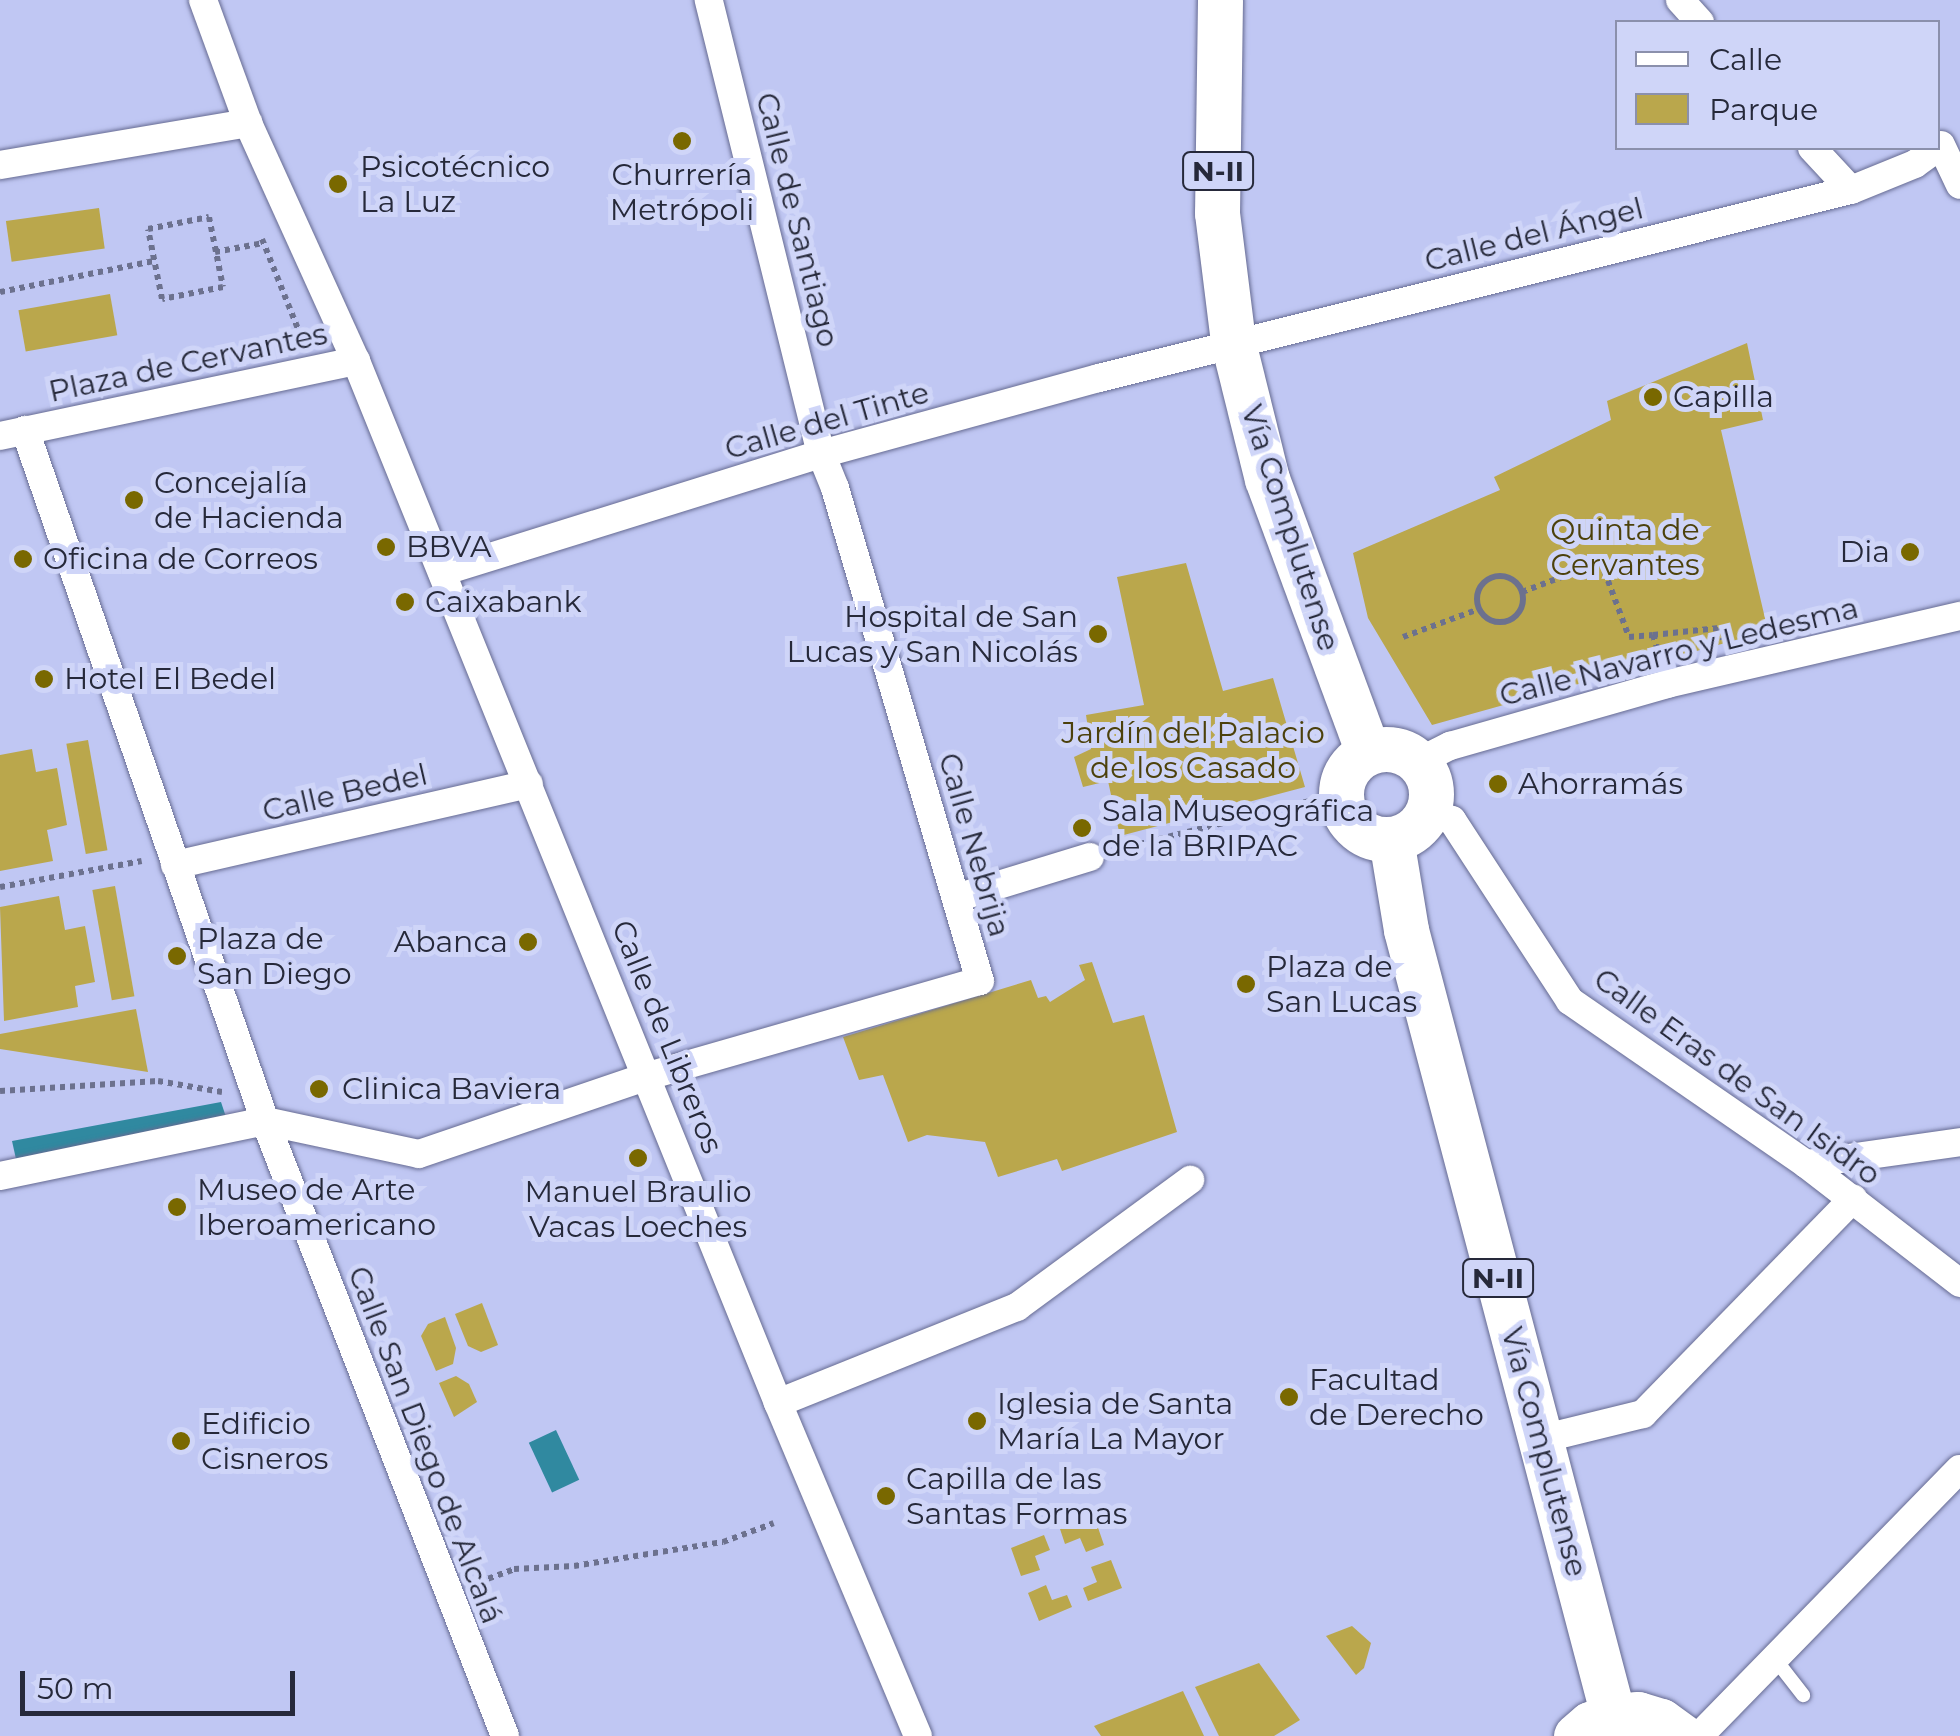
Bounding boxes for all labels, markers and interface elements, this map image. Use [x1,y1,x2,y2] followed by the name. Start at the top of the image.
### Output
[1615,20,1940,150] legend
[1709,41,1782,78] text: Calle
[748,89,846,351] street label: Calle de Santiago
[1709,91,1818,128] text: Parque
[671,130,693,152] marker: Churrería Metrópoli
[1180,148,1256,194] road number: N-II
[360,149,550,220] place label: Psicotécnico La Luz
[610,157,754,228] place label: Churrería Metrópoli
[325,171,351,197] marker: Psicotécnico La Luz
[1421,190,1647,280] street label: Calle del Ángel
[45,316,331,410] street label: Plaza de Cervantes
[721,375,933,467] street label: Calle del Tinte
[1673,379,1774,415] place label: Capilla
[1642,386,1664,408] marker: Capilla
[1233,400,1347,656] street label: Vía Complutense
[154,465,344,536] place label: Concejalía de Hacienda
[123,489,145,511] marker: Concejalía de Hacienda
[1550,512,1700,582] park label: Quinta de Cervantes
[406,529,492,565] place label: BBVA
[1839,534,1890,570] place label: Dia
[375,536,397,558] marker: BBVA
[43,541,318,577] place label: Oficina de Correos
[1899,541,1921,563] marker: Dia
[12,548,34,570] marker: Oficina de Correos
[425,584,581,620] place label: Caixabank
[1496,590,1862,714] street label: Calle Navarro y Ledesma
[394,591,416,613] marker: Caixabank
[787,599,1078,670] place label: Hospital de San Lucas y San Nicolás
[1087,623,1109,645] marker: Hospital de San Lucas y San Nicolás
[64,661,276,697] place label: Hotel El Bedel
[33,668,55,690] marker: Hotel El Bedel
[1061,715,1325,786] park label: Jardín del Palacio de los Casado
[931,749,1017,941] street label: Calle Nebrija
[259,757,431,829] street label: Calle Bedel
[1518,766,1683,802] place label: Ahorramás
[1487,773,1509,795] marker: Ahorramás
[1102,793,1374,864] place label: Sala Museográfica de la BRIPAC
[1071,817,1093,839] marker: Sala Museográfica de la BRIPAC
[604,915,730,1159] street label: Calle de Libreros
[197,921,352,992] place label: Plaza de San Diego
[394,924,508,960] place label: Abanca
[517,931,539,953] marker: Abanca
[166,945,188,967] marker: Plaza de San Diego
[1266,949,1417,1020] place label: Plaza de San Lucas
[1587,961,1887,1193] street label: Calle Eras de San Isidro
[1235,973,1257,995] marker: Plaza de San Lucas
[342,1071,561,1107] place label: Clinica Baviera
[306,1076,332,1102] marker: Clinica Baviera
[627,1147,649,1169] marker: Manuel Braulio Vacas Loeches
[197,1172,436,1242] place label: Museo de Arte Iberoamericano
[524,1174,752,1244] place label: Manuel Braulio Vacas Loeches
[166,1196,188,1218] marker: Museo de Arte Iberoamericano
[1460,1255,1536,1301] road number: N-II
[340,1261,510,1629] street label: Calle San Diego de Alcalá
[1493,1323,1595,1581] street label: Vía Complutense
[1309,1362,1484,1432] place label: Facultad de Derecho
[997,1386,1233,1456] place label: Iglesia de Santa María La Mayor
[1278,1386,1300,1408] marker: Facultad de Derecho
[201,1406,328,1476] place label: Edificio Cisneros
[966,1410,988,1432] marker: Iglesia de Santa María La Mayor
[170,1430,192,1452] marker: Edificio Cisneros
[906,1461,1127,1532] place label: Capilla de las Santas Formas
[875,1485,897,1507] marker: Capilla de las Santas Formas
[25,1651,300,1713] scale bar
[37,1670,114,1707] text: 50 m

